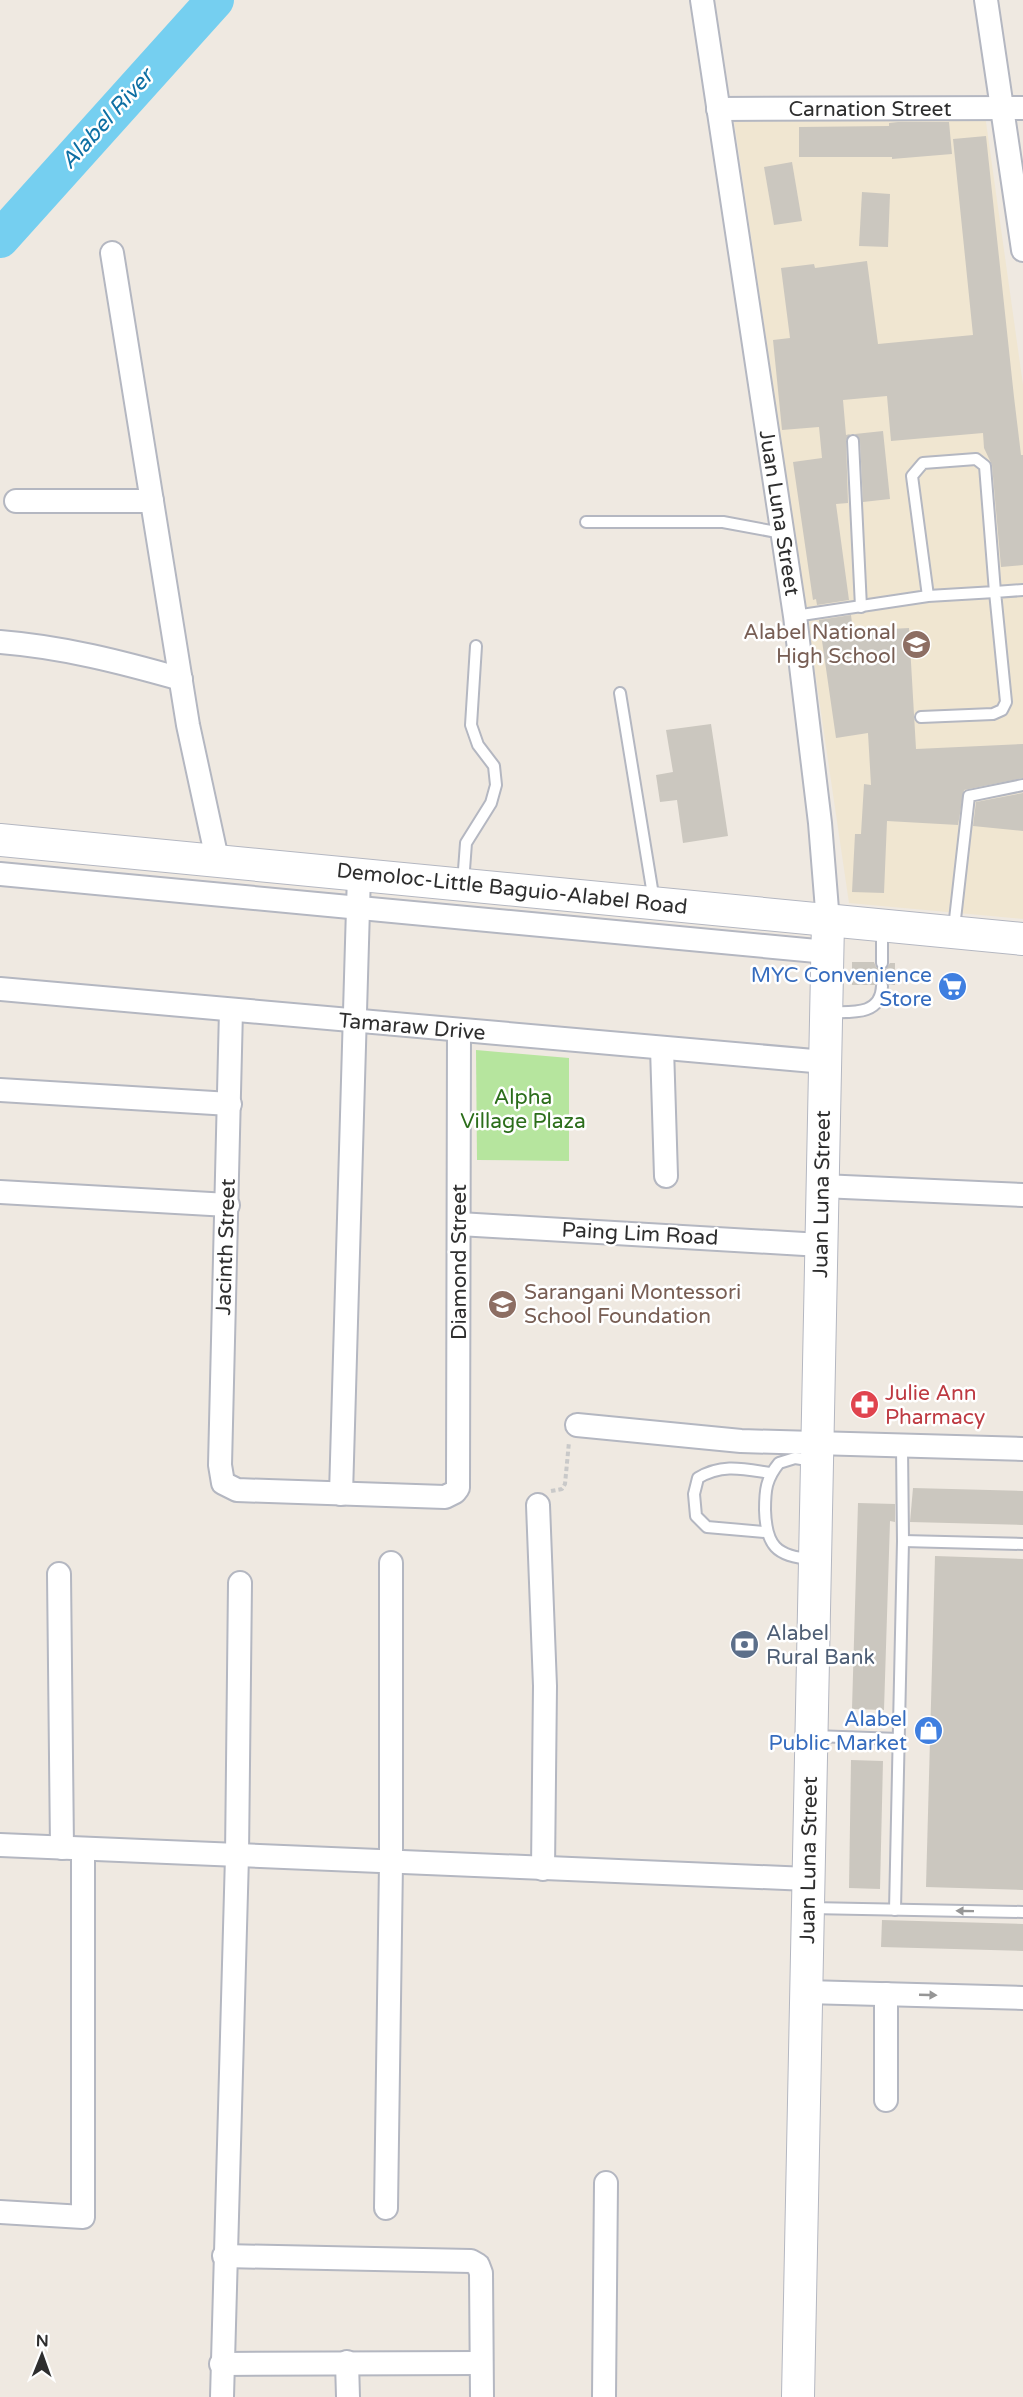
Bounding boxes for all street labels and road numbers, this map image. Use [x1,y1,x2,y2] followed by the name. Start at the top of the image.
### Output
[788,97,952,122] street label: Carnation Street
[754,428,804,598] street label: Juan Luna Street
[335,858,689,920] street label: Demoloc-Little Baguio-Alabel Road
[337,1008,487,1046] street label: Tamaraw Drive
[808,1110,836,1278] street label: Juan Luna Street
[211,1178,241,1316] street label: Jacinth Street
[447,1184,472,1340] street label: Diamond Street
[561,1217,719,1251] street label: Paing Lim Road
[795,1776,823,1944] street label: Juan Luna Street

